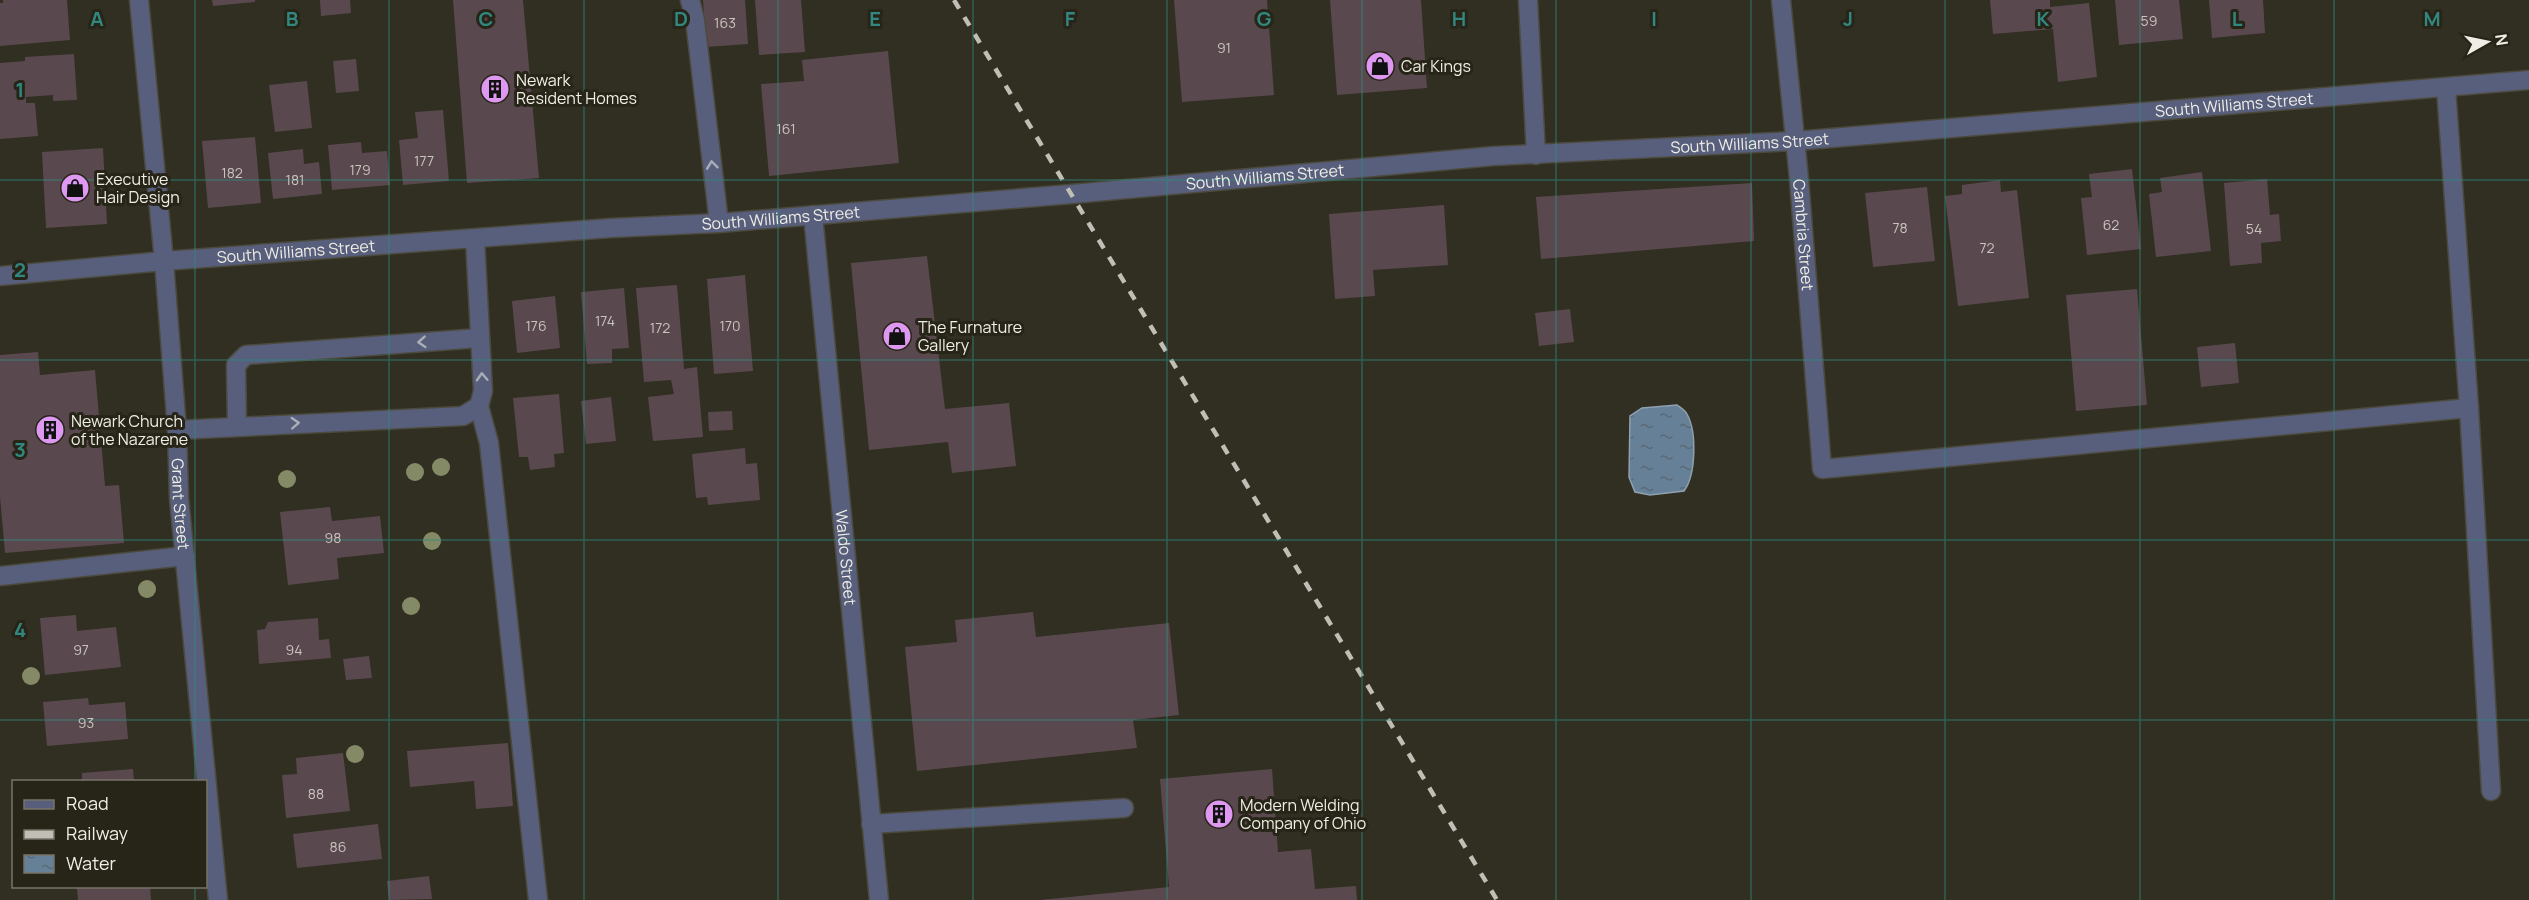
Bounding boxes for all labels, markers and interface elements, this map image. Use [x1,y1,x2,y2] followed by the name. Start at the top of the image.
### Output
[90,5,104,32] text: A
[286,5,299,32] text: B
[479,5,493,32] text: C
[674,5,688,32] text: D
[869,5,881,32] text: E
[1065,5,1076,32] text: F
[1257,5,1272,32] text: G
[1452,5,1466,32] text: H
[1651,5,1657,32] text: I
[1843,5,1853,32] text: J
[2037,5,2050,32] text: K
[2232,5,2243,32] text: L
[2423,5,2441,32] text: M
[2141,11,2157,30] house number: 59
[2457,12,2517,72] north arrow
[714,13,736,32] house number: 163
[2490,32,2514,47] text: N
[1217,38,1231,57] house number: 91
[1364,50,1396,82] shop icon: Car Kings
[1401,55,1471,77] place label: Car Kings
[516,69,637,109] place label: Newark Resident Homes
[479,73,511,105] building icon: Newark Resident Homes
[16,76,24,103] text: 1
[2154,87,2314,122] street label: South Williams Street
[776,119,796,138] house number: 161
[1670,127,1830,158] street label: South Williams Street
[414,151,434,170] house number: 177
[1185,159,1345,195] street label: South Williams Street
[349,160,371,179] house number: 179
[706,160,719,169] one-way arrow
[221,163,243,182] house number: 182
[96,168,180,208] place label: Executive Hair Design
[285,170,305,189] house number: 181
[59,172,91,204] shop icon: Executive Hair Design
[1788,178,1819,292] street label: Cambria Street
[701,200,861,235] street label: South Williams Street
[2103,215,2119,234] house number: 62
[1892,218,1908,237] house number: 78
[2246,219,2262,238] house number: 54
[216,234,376,268] street label: South Williams Street
[1979,238,1995,257] house number: 72
[14,256,26,283] text: 2
[595,311,615,330] house number: 174
[525,316,547,335] house number: 176
[719,316,741,335] house number: 170
[918,316,1022,356] place label: The Furnature Gallery
[650,318,670,337] house number: 172
[881,320,913,352] shop icon: The Furnature Gallery
[417,335,426,348] one-way arrow
[476,373,489,382] one-way arrow
[71,410,188,450] place label: Newark Church of the Nazarene
[34,414,66,446] building icon: Newark Church of the Nazarene
[291,417,300,430] one-way arrow
[14,436,26,463] text: 3
[167,458,195,551] street label: Grant Street
[830,509,862,606] street label: Waldo Street
[325,528,341,547] house number: 98
[14,616,26,643] text: 4
[73,640,89,659] house number: 97
[286,640,302,659] house number: 94
[78,713,94,732] house number: 93
[12,780,207,888] legend
[308,784,324,803] house number: 88
[66,791,109,815] text: Road
[1240,794,1366,834] place label: Modern Welding Company of Ohio
[1203,798,1235,830] building icon: Modern Welding Company of Ohio
[66,821,128,845] text: Railway
[330,837,346,856] house number: 86
[66,851,116,875] text: Water

